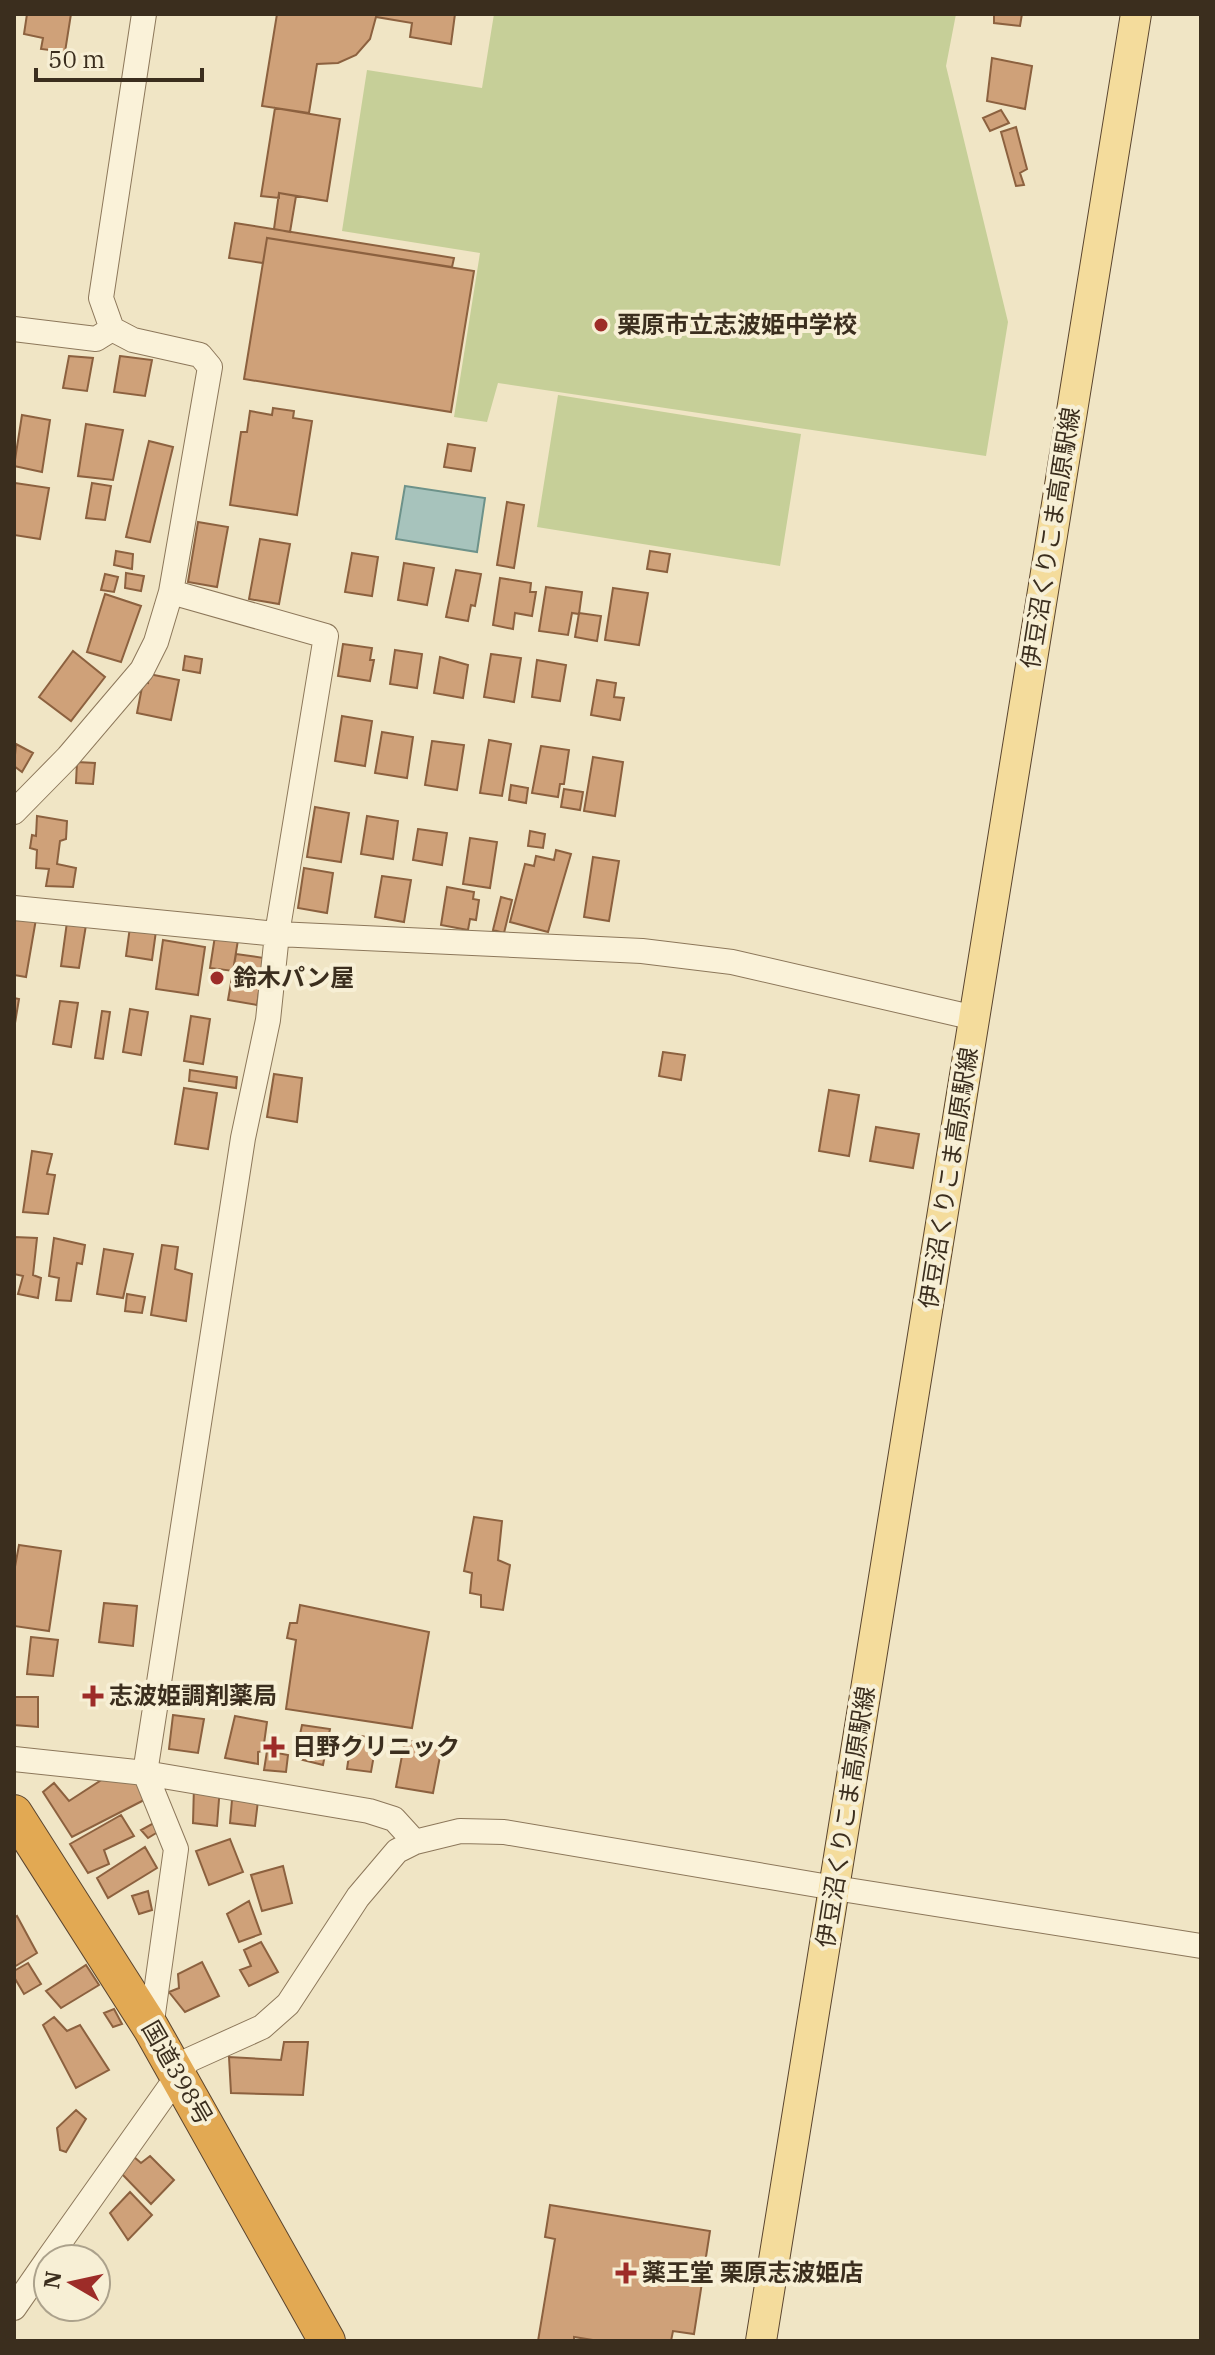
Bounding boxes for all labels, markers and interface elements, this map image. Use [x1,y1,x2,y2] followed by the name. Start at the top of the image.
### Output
[36,32,202,82] scale bar
[48,43,105,75] text: 50 m
[617,308,857,340] place label: 栗原市立志波姫中学校
[592,316,610,334] marker: 栗原市立志波姫中学校
[1014,405,1086,671] street label: 伊豆沼くりこま高原駅線
[233,961,354,993] place label: 鈴木パン屋
[208,969,226,987] marker: 鈴木パン屋
[912,1045,984,1311] street label: 伊豆沼くりこま高原駅線
[109,1679,277,1711] place label: 志波姫調剤薬局
[809,1684,881,1950] street label: 伊豆沼くりこま高原駅線
[84,1687,102,1705] marker: 志波姫調剤薬局
[292,1730,460,1762] place label: 日野クリニック
[263,1736,285,1758] marker: 日野クリニック
[135,2015,221,2130] street label: 国道398号
[32,2243,112,2323] north arrow
[642,2256,864,2288] place label: 薬王堂 栗原志波姫店
[617,2264,635,2282] marker: 薬王堂 栗原志波姫店
[36,2269,67,2291] text: N

